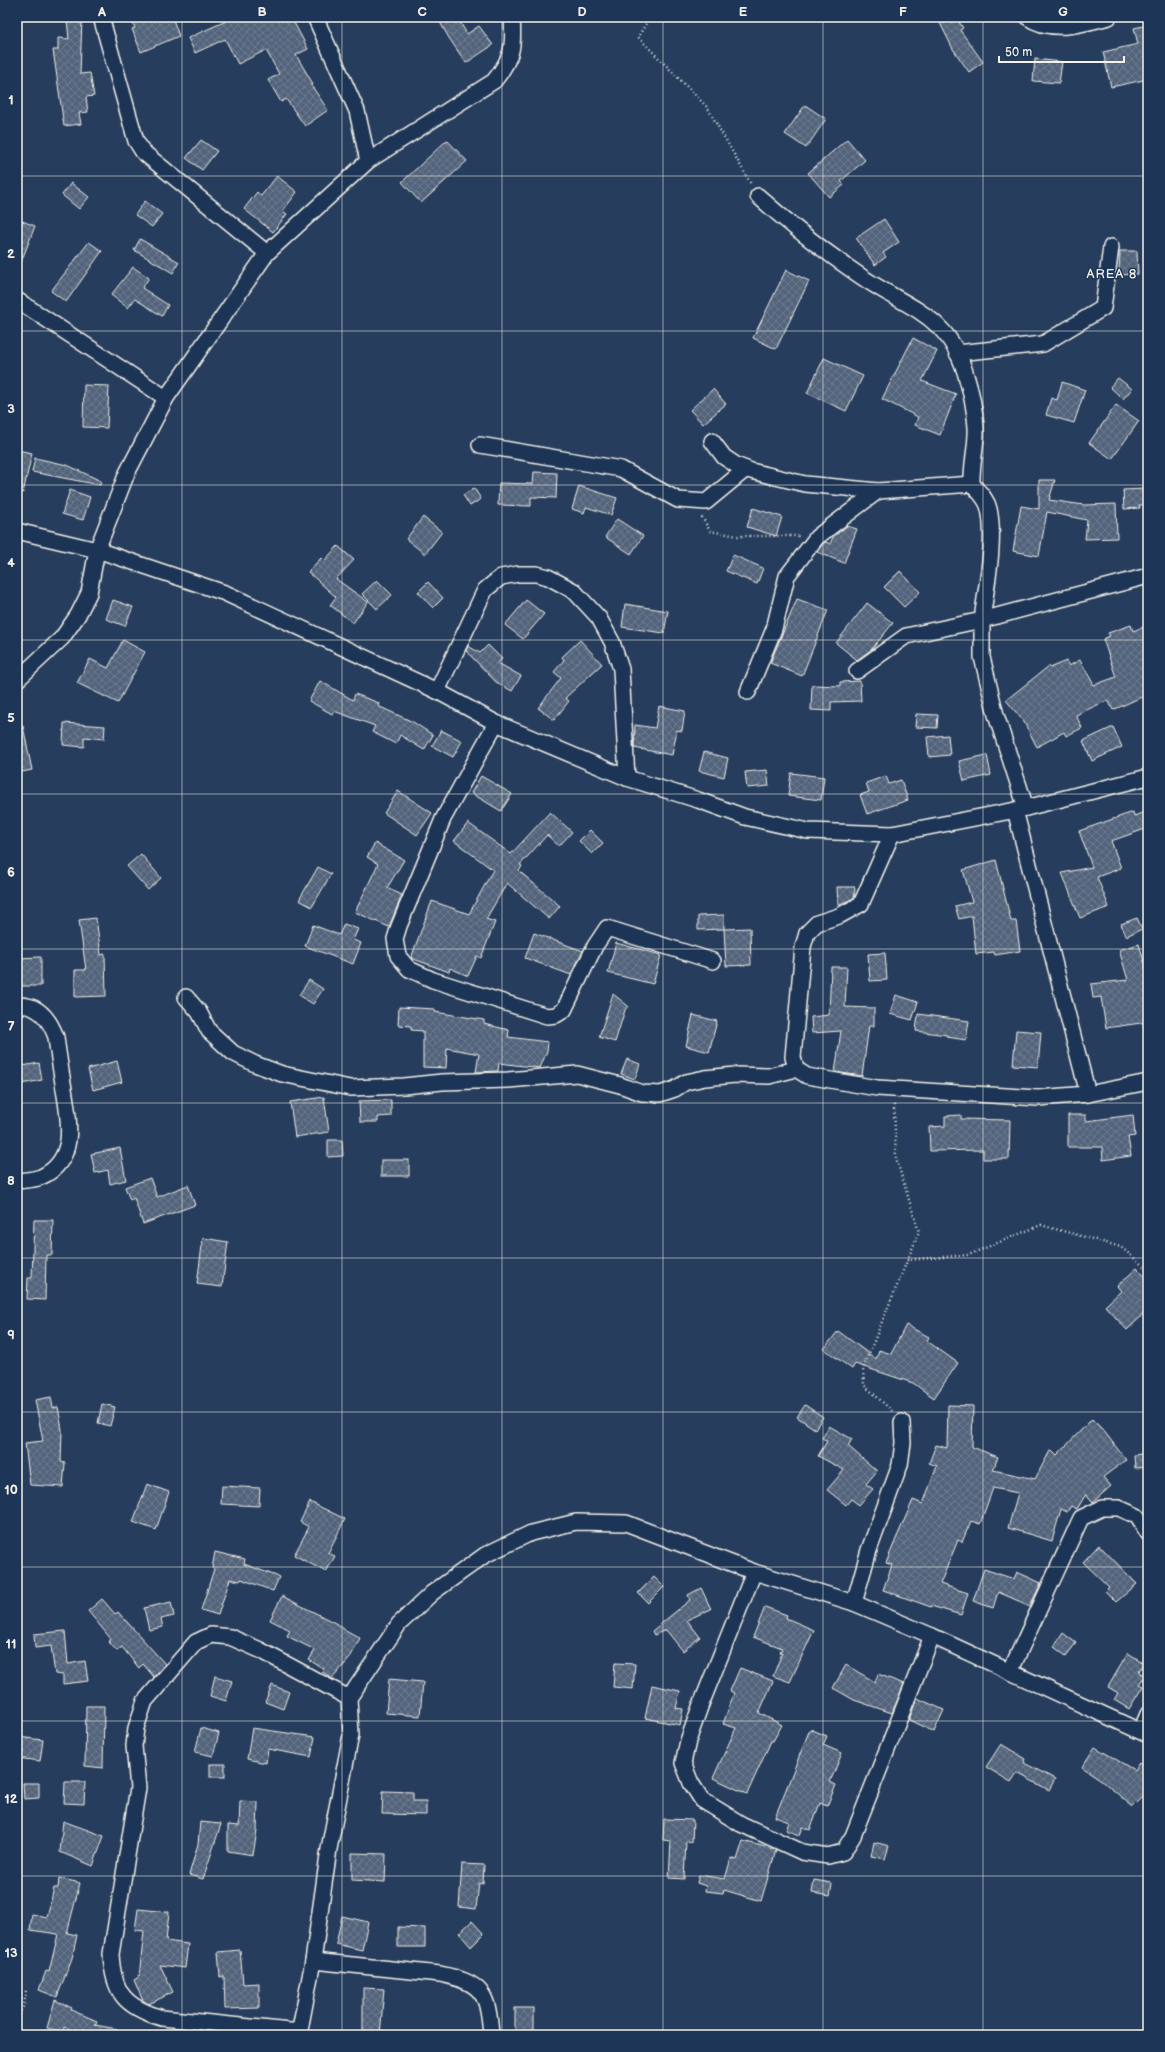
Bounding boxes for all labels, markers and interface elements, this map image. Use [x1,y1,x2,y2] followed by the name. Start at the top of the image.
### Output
[97,4,106,20] text: A
[257,4,267,20] text: B
[417,4,427,20] text: C
[577,4,587,20] text: D
[739,4,748,20] text: E
[899,4,907,20] text: F
[1058,4,1068,20] text: G
[999,38,1124,64] scale bar
[1005,45,1032,60] text: 50 m
[8,92,14,108] text: 1
[7,246,15,262] text: 2
[1087,266,1137,282] district label: AREA 8
[7,401,15,417] text: 3
[7,555,15,571] text: 4
[7,710,15,726] text: 5
[7,864,15,880] text: 6
[7,1019,15,1035] text: 7
[7,1173,15,1189] text: 8
[7,1327,15,1343] text: 9
[4,1482,18,1498] text: 10
[6,1636,16,1652] text: 11
[4,1791,18,1807] text: 12
[4,1945,18,1961] text: 13

